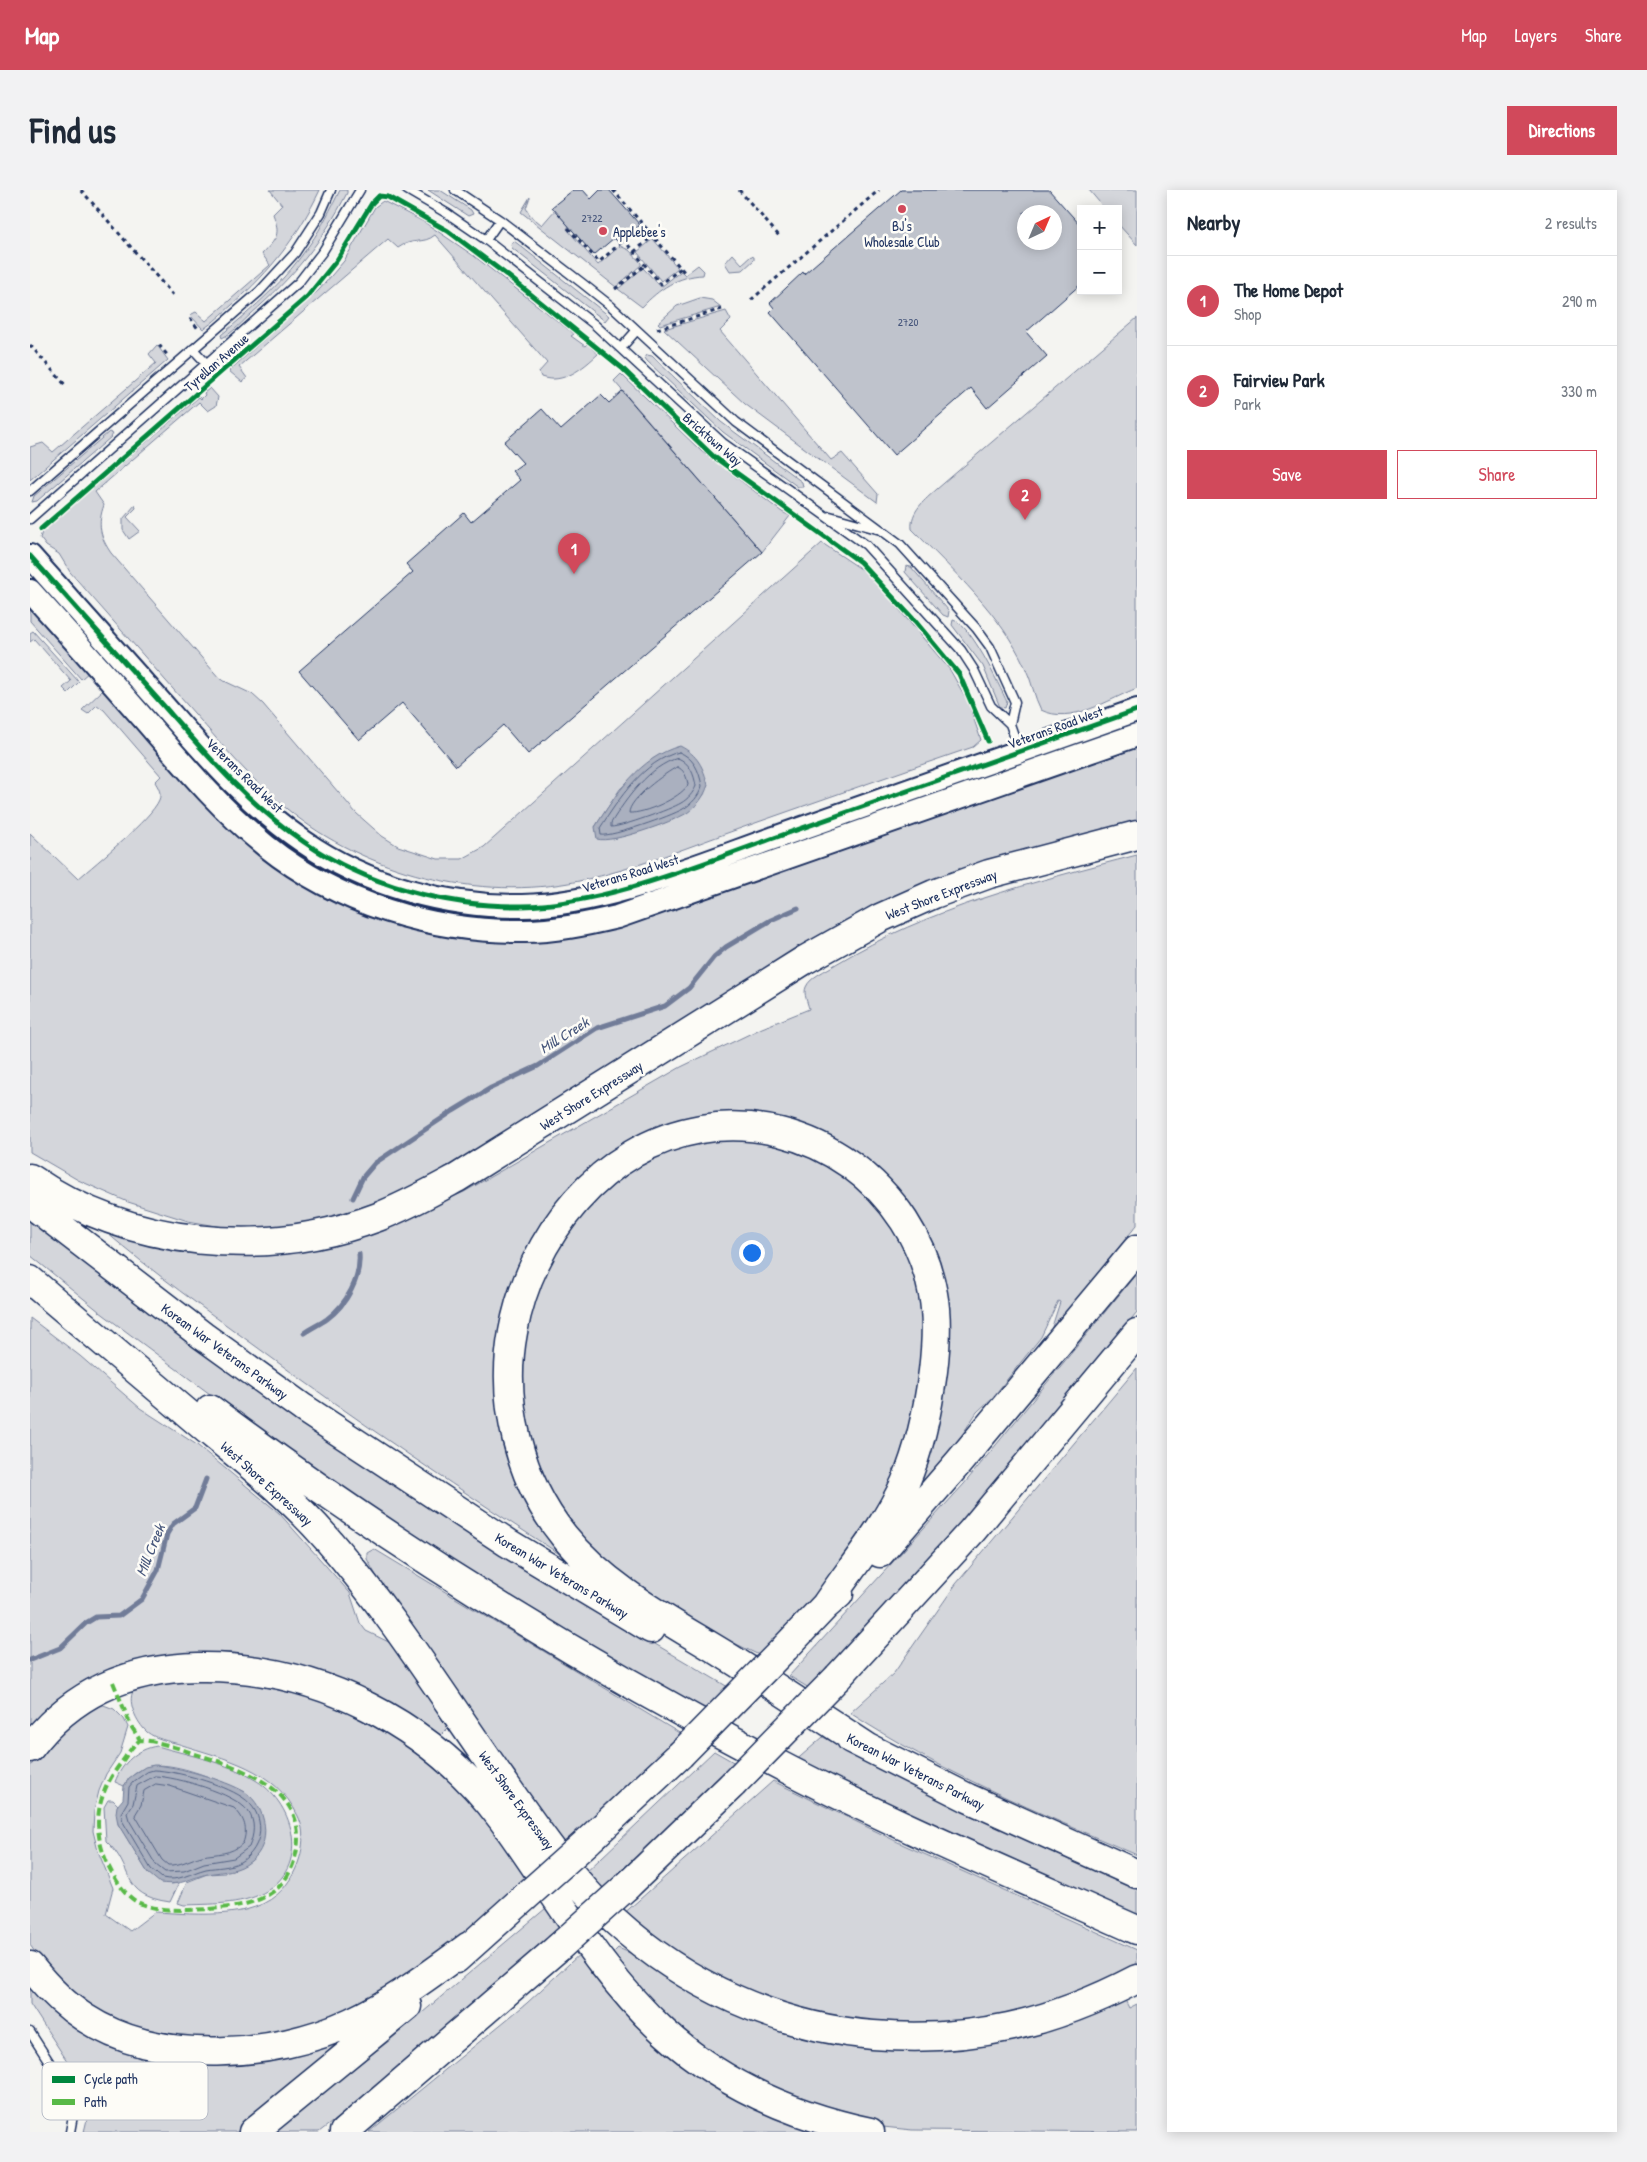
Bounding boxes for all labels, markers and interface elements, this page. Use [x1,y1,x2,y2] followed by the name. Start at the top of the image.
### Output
[25,19,59,51] text: Map
[1461,23,1487,48] text: Map
[1515,23,1557,48] text: Layers
[1585,23,1622,48] text: Share
[1507,106,1617,155] button: Directions
[30,107,116,154] text: Find us
[896,203,908,215] marker: BJ's Wholesale Club
[1017,205,1062,250] north arrow
[1077,205,1122,295] map controls
[1077,205,1122,250] button: +
[1187,208,1240,237] text: Nearby
[582,211,602,225] house number: 2722
[1545,212,1597,234] text: 2 results
[864,216,940,251] place label: BJ's Wholesale Club
[613,222,666,242] place label: Applebee's
[597,225,609,237] marker: Applebee's
[1077,250,1122,295] button: −
[1234,277,1343,303] text: The Home Depot
[1200,290,1206,312] text: 1
[1562,290,1597,312] text: 290 m
[1234,303,1261,325] text: Shop
[898,315,918,329] house number: 2720
[180,328,253,396] street label: Tyrellan Avenue
[1234,367,1325,393] text: Fairview Park
[1199,380,1207,402] text: 2
[1561,380,1597,402] text: 330 m
[1234,393,1261,415] text: Park
[678,408,747,471] street label: Bricktown Way
[1187,450,1387,499] button: Save
[1397,450,1597,499] button: Share
[1009,479,1041,520] pin: 2
[558,533,590,574] pin: 1
[1005,701,1106,753] street label: Veterans Road West
[202,733,288,817] street label: Veterans Road West
[579,849,681,897] street label: Veterans Road West
[883,864,1000,925] street label: West Shore Expressway
[535,1011,594,1058] water label: Mill Creek
[536,1056,647,1135] street label: West Shore Expressway
[739,1240,765,1266] your location
[157,1298,292,1404] street label: Korean War Veterans Parkway
[216,1437,317,1530] street label: West Shore Expressway
[130,1519,171,1579] water label: Mill Creek
[491,1528,632,1623] street label: Korean War Veterans Parkway
[843,1728,988,1815] street label: Korean War Veterans Parkway
[474,1747,559,1854] street label: West Shore Expressway
[42,2062,208,2120] legend
[84,2069,138,2089] text: Cycle path
[84,2092,107,2111] text: Path

